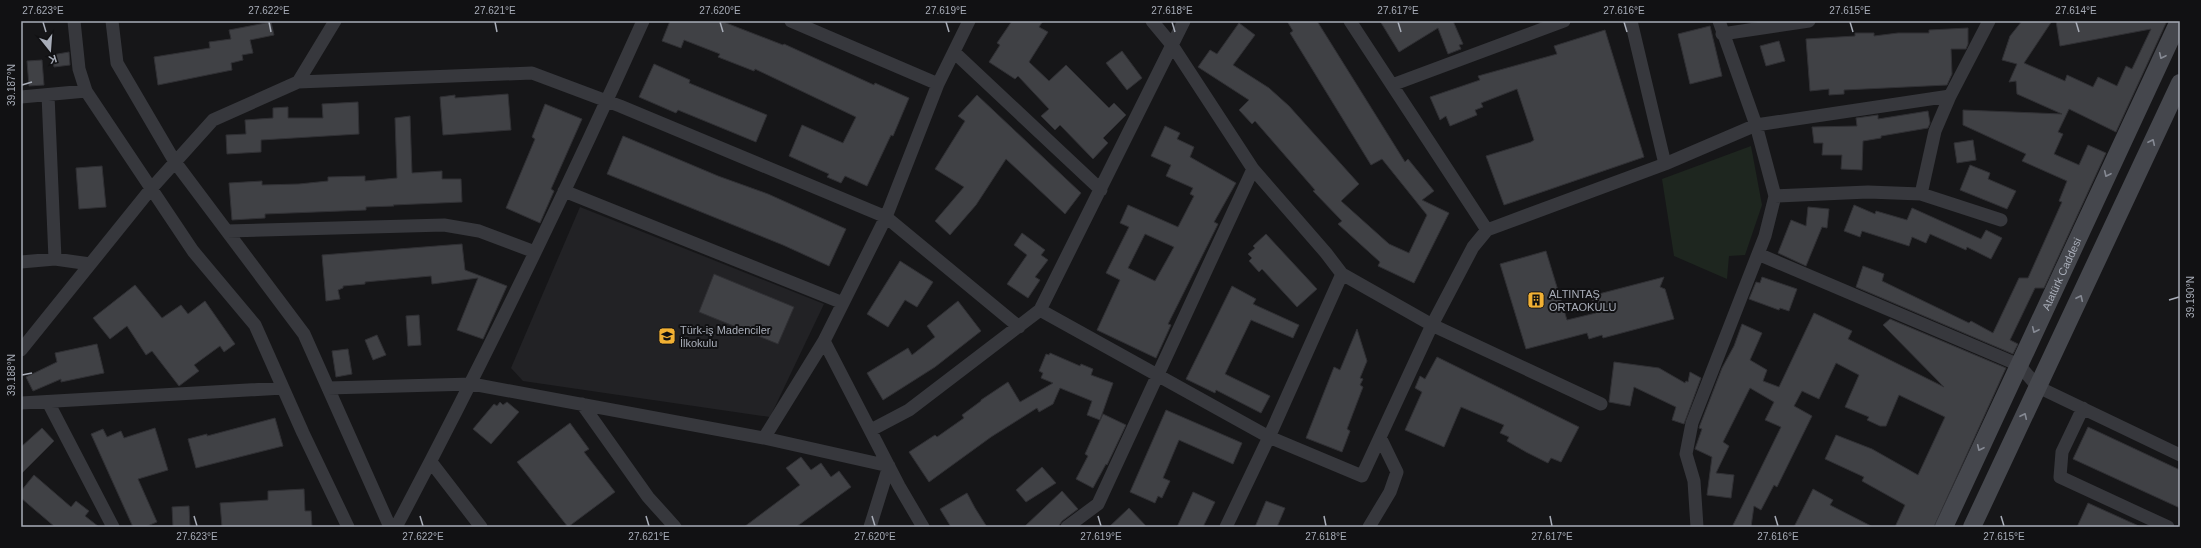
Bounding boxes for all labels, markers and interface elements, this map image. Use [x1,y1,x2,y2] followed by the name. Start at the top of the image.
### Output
[22,5,64,16] text: 27.623°E
[248,5,290,16] text: 27.622°E
[474,5,516,16] text: 27.621°E
[699,5,741,16] text: 27.620°E
[925,5,967,16] text: 27.619°E
[1151,5,1193,16] text: 27.618°E
[1377,5,1419,16] text: 27.617°E
[1603,5,1645,16] text: 27.616°E
[1829,5,1871,16] text: 27.615°E
[2055,5,2097,16] text: 27.614°E
[30,30,70,70] north arrow
[2159,52,2167,60] one-way arrow
[47,53,58,66] text: K
[6,64,17,106] text: 39.187°N
[2147,139,2155,147] one-way arrow
[2104,171,2112,178] one-way arrow
[2040,236,2083,312] street label: Atatürk Caddesi
[2185,276,2196,318] text: 39.190°N
[1549,288,1616,313] place label: ALTINTAŞ ORTAOKULU
[1526,290,1546,310] building icon: ALTINTAŞ ORTAOKULU
[2075,295,2083,302] one-way arrow
[680,324,771,349] place label: Türk-iş Madenciler İlkokulu
[657,326,677,346] school or university icon: Türk-iş Madenciler İlkokulu
[2032,326,2040,334] one-way arrow
[6,354,17,396] text: 39.188°N
[2019,413,2027,420] one-way arrow
[1977,444,1985,452] one-way arrow
[176,531,218,542] text: 27.623°E
[402,531,444,542] text: 27.622°E
[628,531,670,542] text: 27.621°E
[854,531,896,542] text: 27.620°E
[1080,531,1122,542] text: 27.619°E
[1305,531,1347,542] text: 27.618°E
[1531,531,1573,542] text: 27.617°E
[1757,531,1799,542] text: 27.616°E
[1983,531,2025,542] text: 27.615°E

